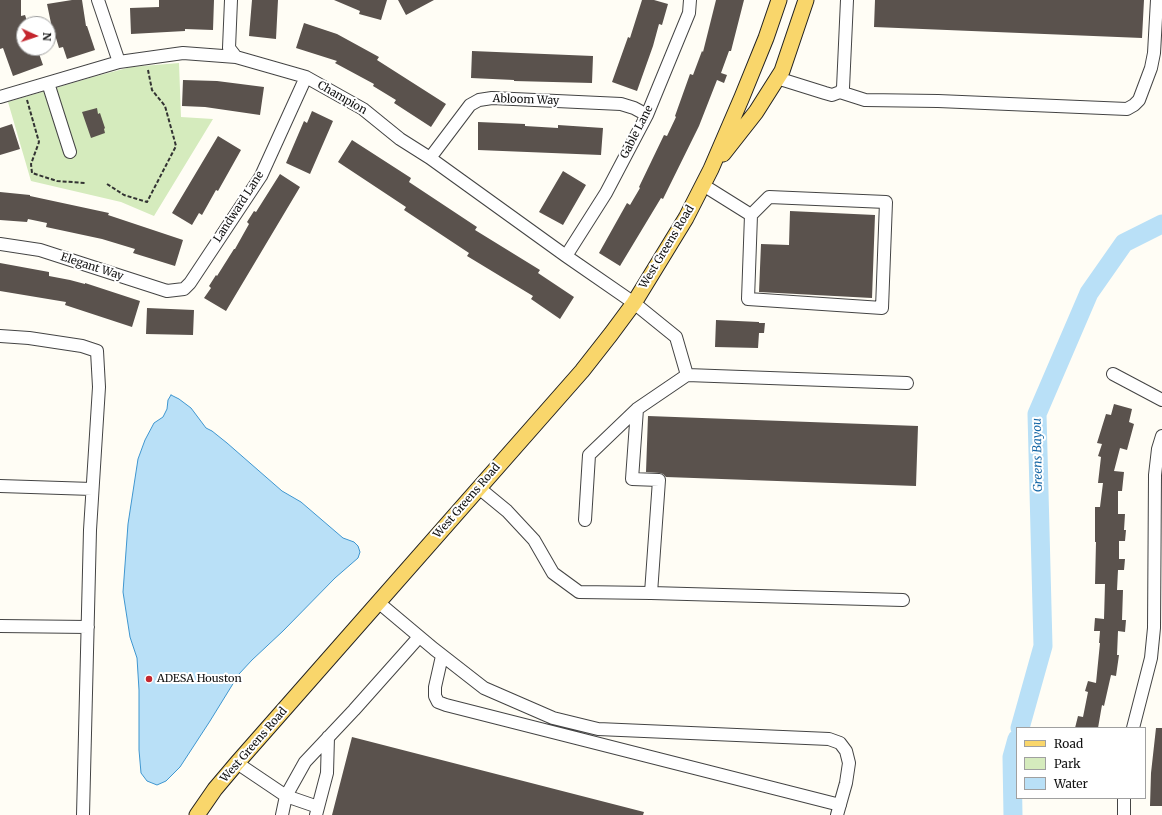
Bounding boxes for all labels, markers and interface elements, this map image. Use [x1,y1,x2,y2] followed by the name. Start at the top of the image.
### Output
[16,16,56,56] north arrow
[40,32,54,41] text: N
[315,79,369,117] street label: Champion
[492,92,560,108] street label: Abloom Way
[618,103,656,161] street label: Gable Lane
[211,169,267,245] street label: Landward Lane
[637,203,697,291] street label: West Greens Road
[59,251,125,283] street label: Elegant Way
[1030,418,1046,492] water label: Greens Bayou
[431,461,503,541] street label: West Greens Road
[157,672,242,686] place label: ADESA Houston
[144,674,154,684] marker: ADESA Houston
[218,705,290,785] street label: West Greens Road
[1016,727,1146,799] legend
[1054,736,1083,751] text: Road
[1054,756,1081,771] text: Park
[1054,776,1088,791] text: Water

